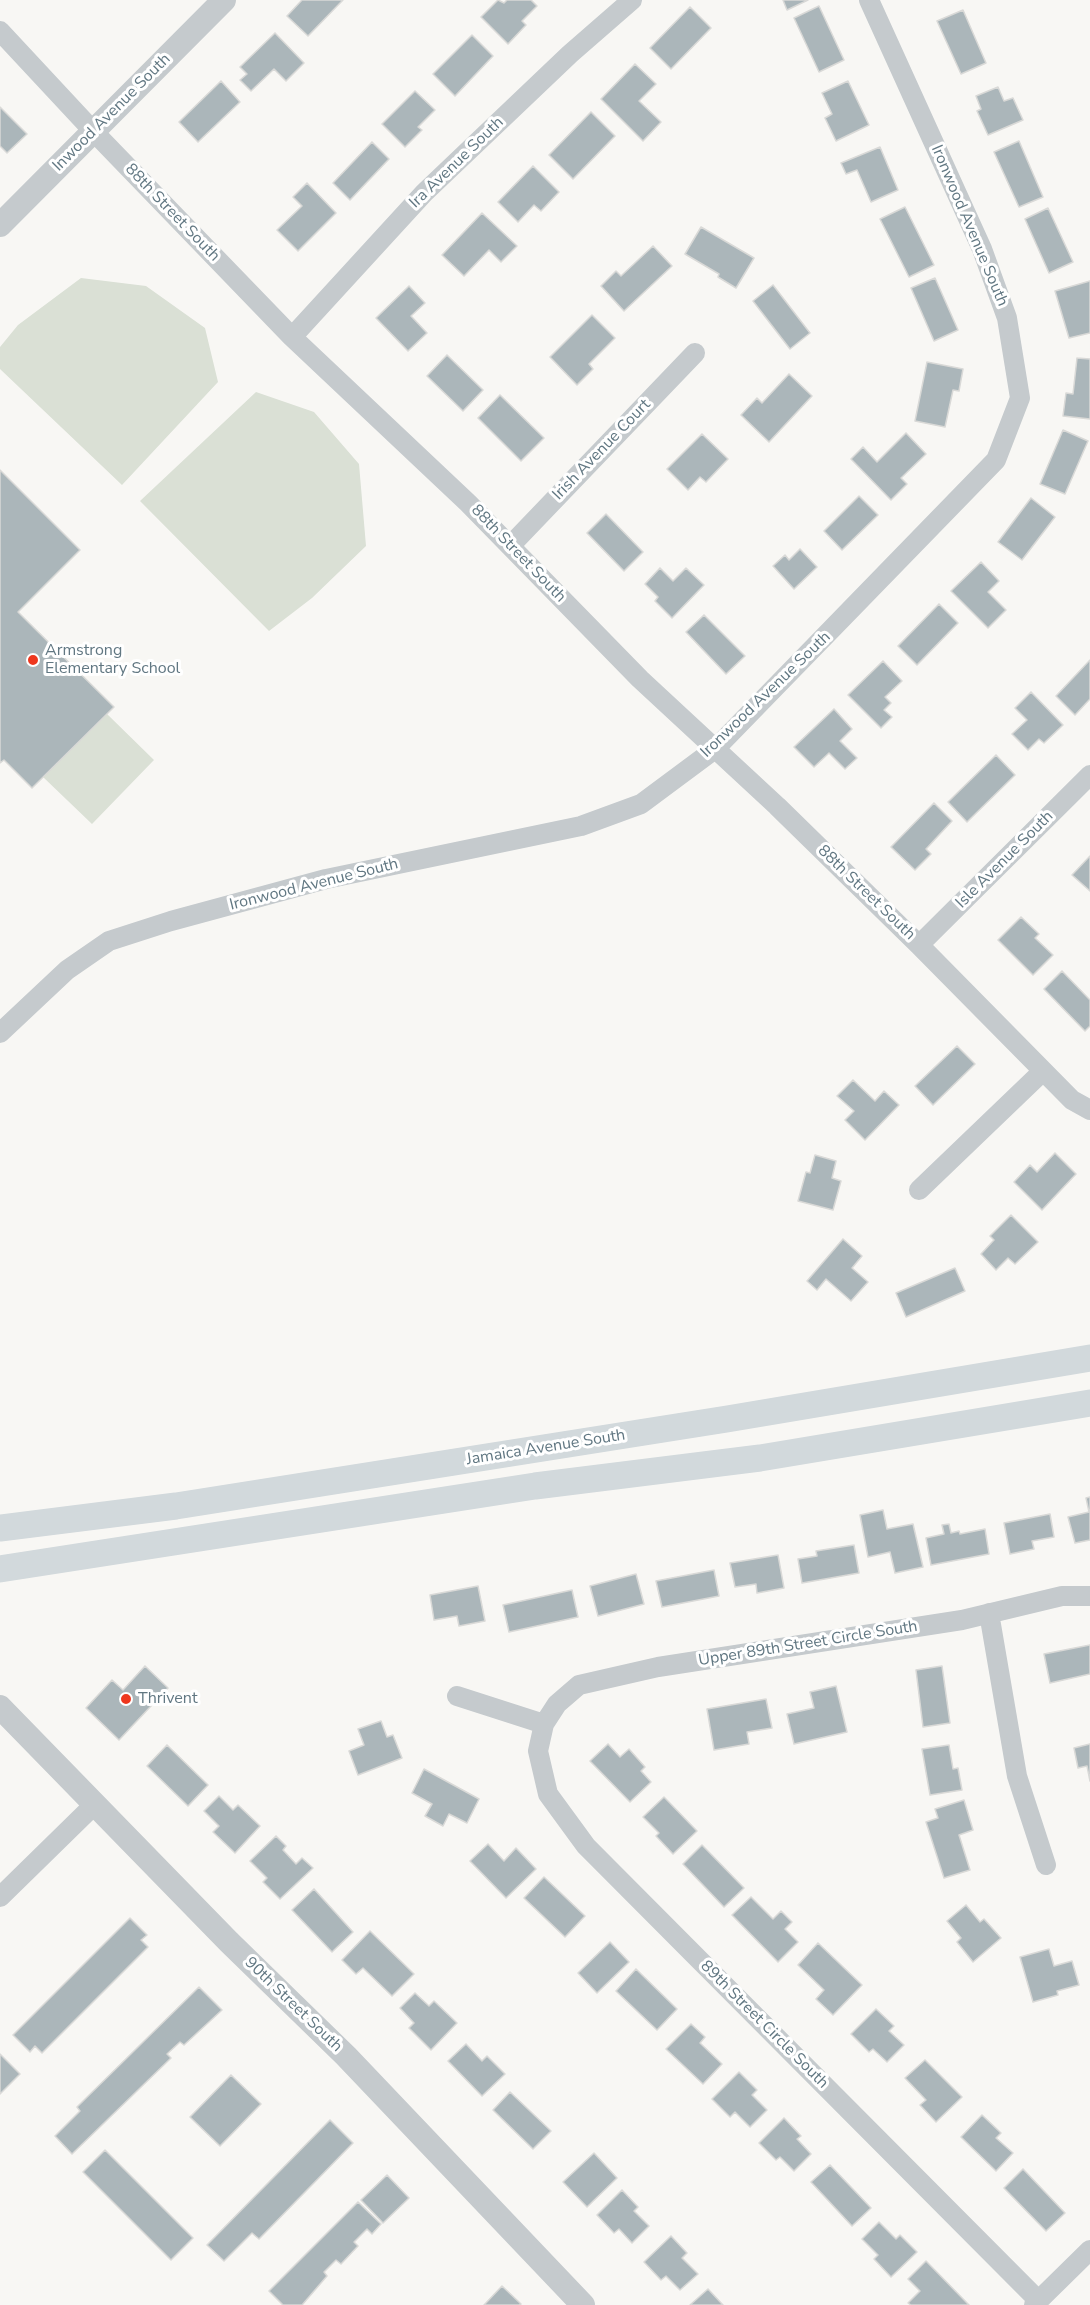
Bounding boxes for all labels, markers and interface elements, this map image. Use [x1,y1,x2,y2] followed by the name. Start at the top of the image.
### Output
[49,50,175,176] street label: Inwood Avenue South
[406,113,508,213] street label: Ira Avenue South
[926,143,1012,309] street label: Ironwood Avenue South
[121,160,223,266] street label: 88th Street South
[549,396,655,504] street label: Irish Avenue Court
[467,501,569,607] street label: 88th Street South
[697,628,835,762] street label: Ironwood Avenue South
[45,641,180,679] place label: Armstrong Elementary School
[26,653,40,667] marker: Armstrong Elementary School
[952,807,1058,913] street label: Isle Avenue South
[813,842,919,944] street label: 88th Street South
[228,855,400,915] street label: Ironwood Avenue South
[465,1426,627,1470] street label: Jamaica Avenue South
[697,1617,919,1671] street label: Upper 89th Street Circle South
[138,1689,197,1709] place label: Thrivent
[119,1692,133,1706] marker: Thrivent
[240,1954,346,2056] street label: 90th Street South
[696,1957,832,2093] street label: 89th Street Circle South

